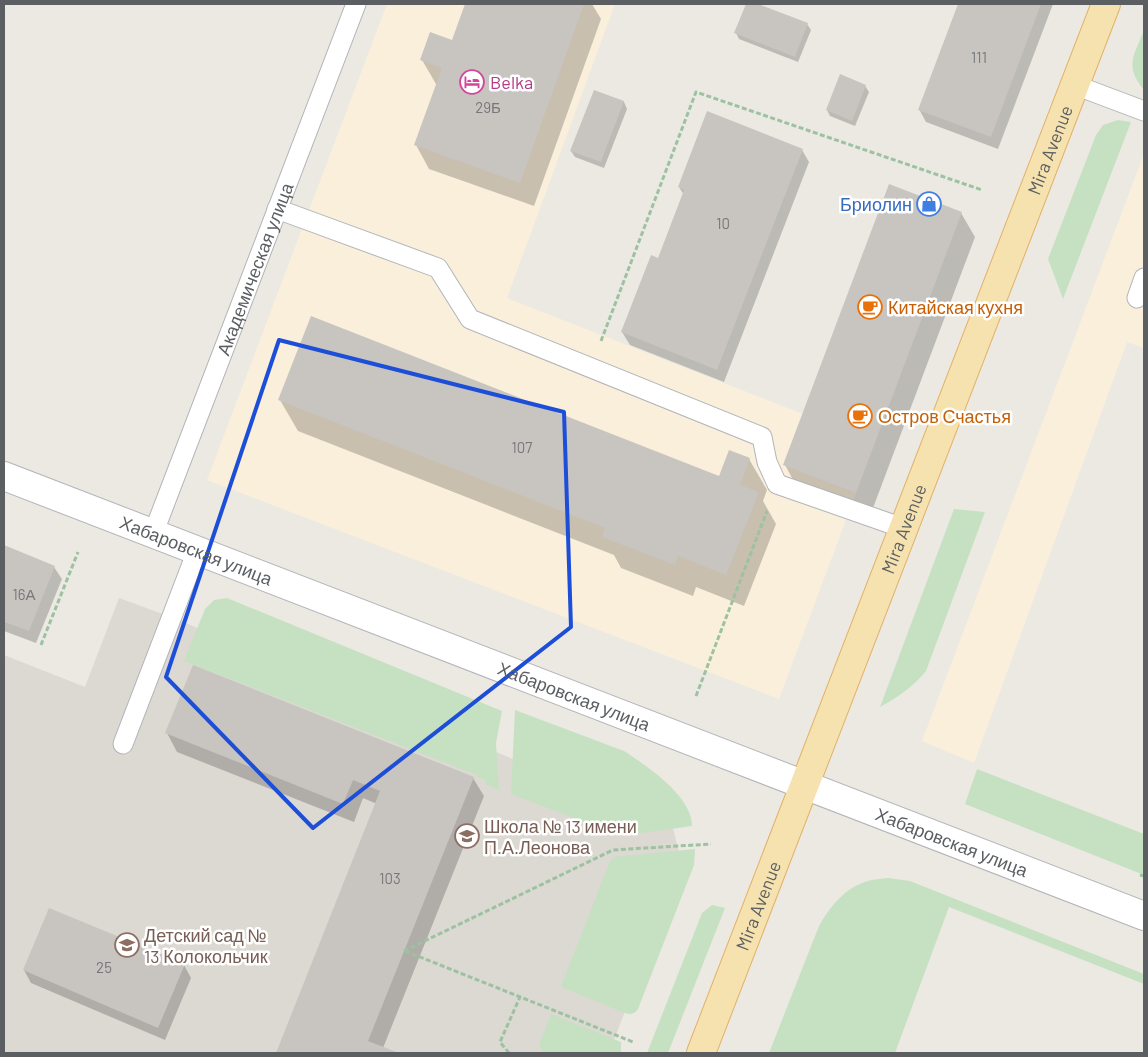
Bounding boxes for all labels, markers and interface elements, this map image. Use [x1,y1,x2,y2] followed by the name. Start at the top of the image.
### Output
[971,48,987,66] house number: 111
[459,69,485,95] hotel icon: Belka
[490,71,533,93] place label: Belka
[475,98,501,116] house number: 29Б
[1022,102,1077,198] street label: Mira Avenue
[212,179,298,358] street label: Академическая улица
[916,191,942,217] shop icon: Бриолин
[840,193,912,215] place label: Бриолин
[716,214,730,232] house number: 10
[857,294,883,320] cafe icon: Китайская кухня
[888,296,1023,318] place label: Китайская кухня
[847,403,873,429] cafe icon: Остров Счастья
[878,405,1011,427] place label: Остров Счастья
[512,438,532,456] house number: 107
[876,481,931,577] street label: Mira Avenue
[117,511,276,590] street label: Хабаровская улица
[13,585,35,603] house number: 16А
[495,657,654,736] street label: Хабаровская улица
[873,802,1032,882] street label: Хабаровская улица
[484,815,637,858] place label: Школа № 13 имени П.А.Леонова
[454,823,480,849] school or university icon: Школа № 13 имени П.А.Леонова
[731,858,785,953] street label: Mira Avenue
[379,869,401,887] house number: 103
[144,924,268,967] place label: Детский сад № 13 Колокольчик
[114,932,140,958] school or university icon: Детский сад № 13 Колокольчик
[96,958,112,976] house number: 25

